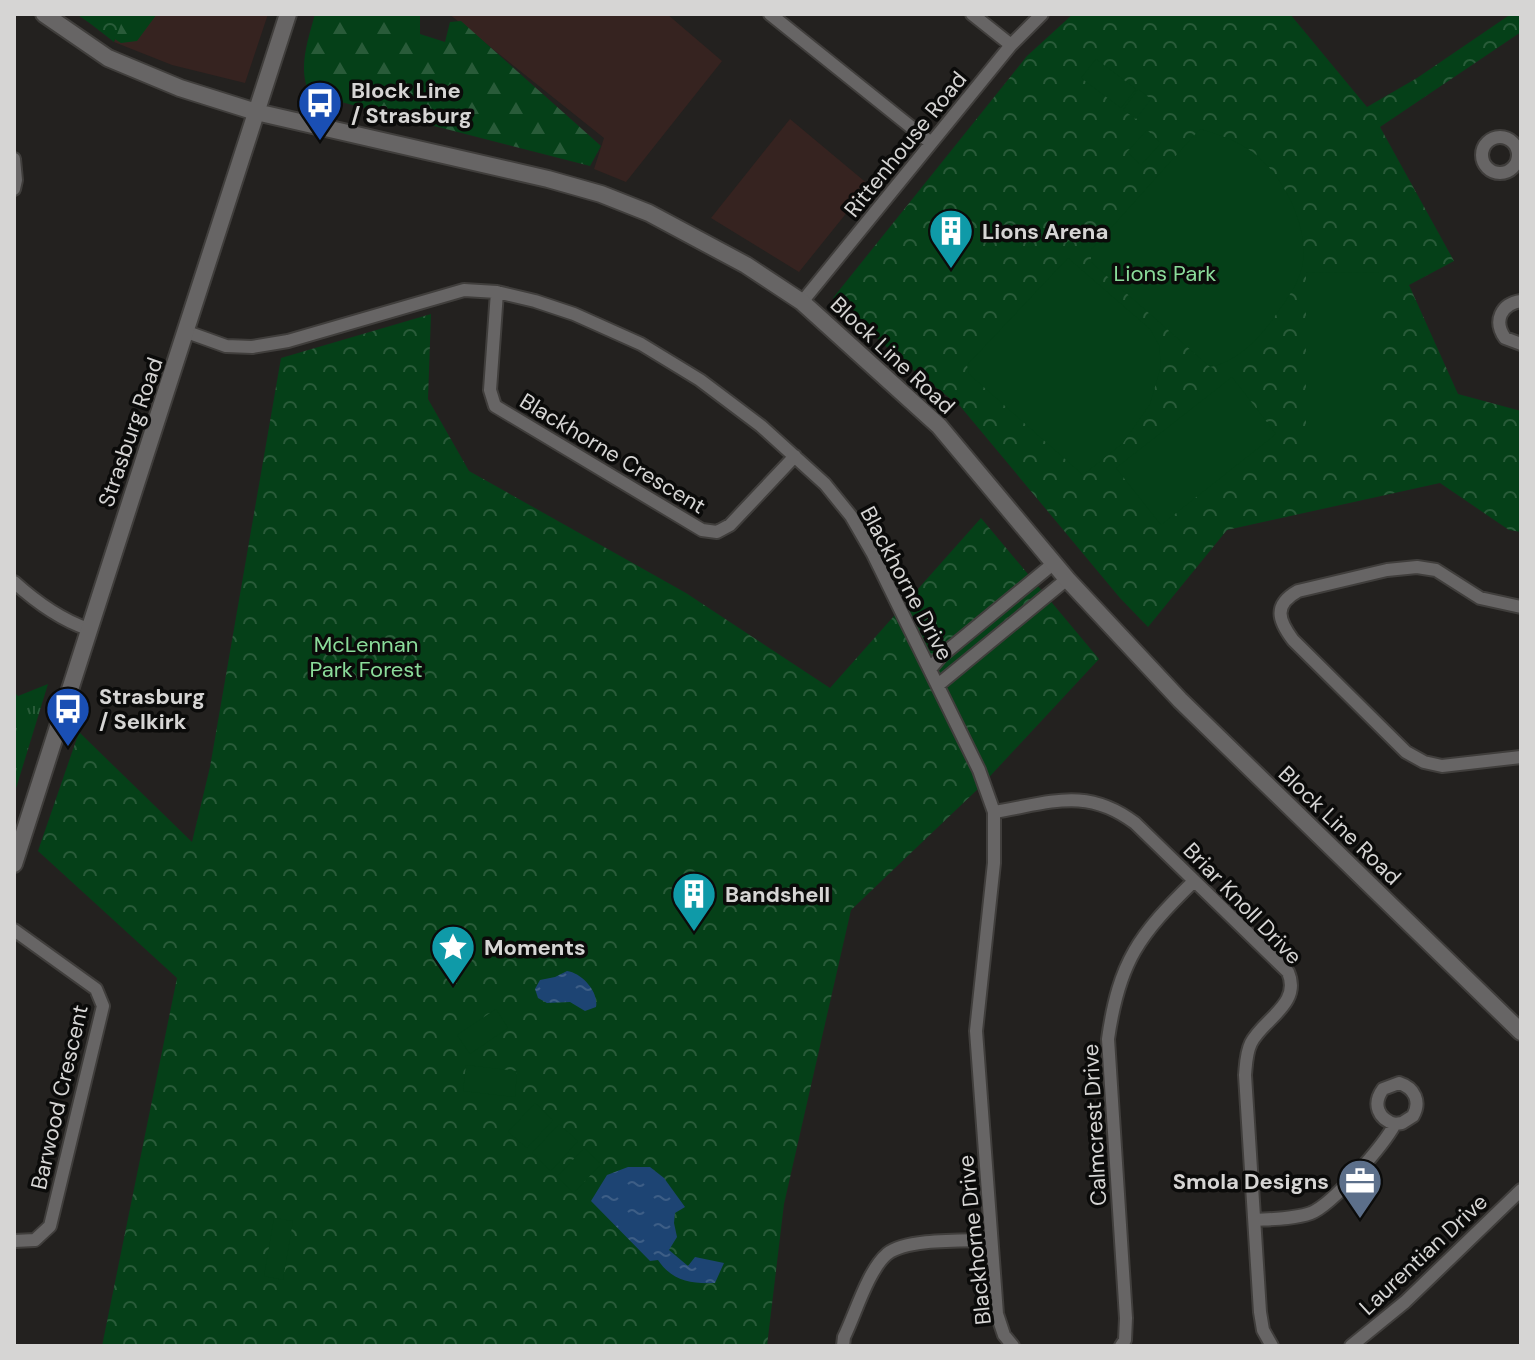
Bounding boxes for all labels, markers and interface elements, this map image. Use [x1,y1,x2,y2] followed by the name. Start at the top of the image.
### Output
[838,66,973,223] street label: Rittenhouse Road
[351,76,472,130] place label: Block Line / Strasburg
[296,79,344,142] bus stop icon: Block Line / Strasburg
[927,207,975,270] building icon: Lions Arena
[982,217,1108,246] place label: Lions Arena
[1114,259,1216,288] park label: Lions Park
[824,290,961,420] street label: Block Line Road
[91,354,170,511] street label: Strasburg Road
[514,386,711,520] street label: Blackhorne Crescent
[854,501,959,665] street label: Blackhorne Drive
[309,630,423,684] park label: McLennan Park Forest
[99,682,205,736] place label: Strasburg / Selkirk
[44,685,92,748] bus stop icon: Strasburg / Selkirk
[1272,759,1407,891] street label: Block Line Road
[1177,836,1308,971] street label: Briar Knoll Drive
[670,870,718,933] building icon: Bandshell
[725,880,830,909] place label: Bandshell
[429,923,477,986] place icon: Moments
[484,933,586,962] place label: Moments
[24,1002,95,1192] street label: Barwood Crescent
[1076,1043,1113,1207] street label: Calmcrest Drive
[951,1154,998,1326] street label: Blackhorne Drive
[1336,1157,1384,1220] office icon: Smola Designs
[1173,1167,1329,1196] place label: Smola Designs
[1353,1187,1494,1321] street label: Laurentian Drive

